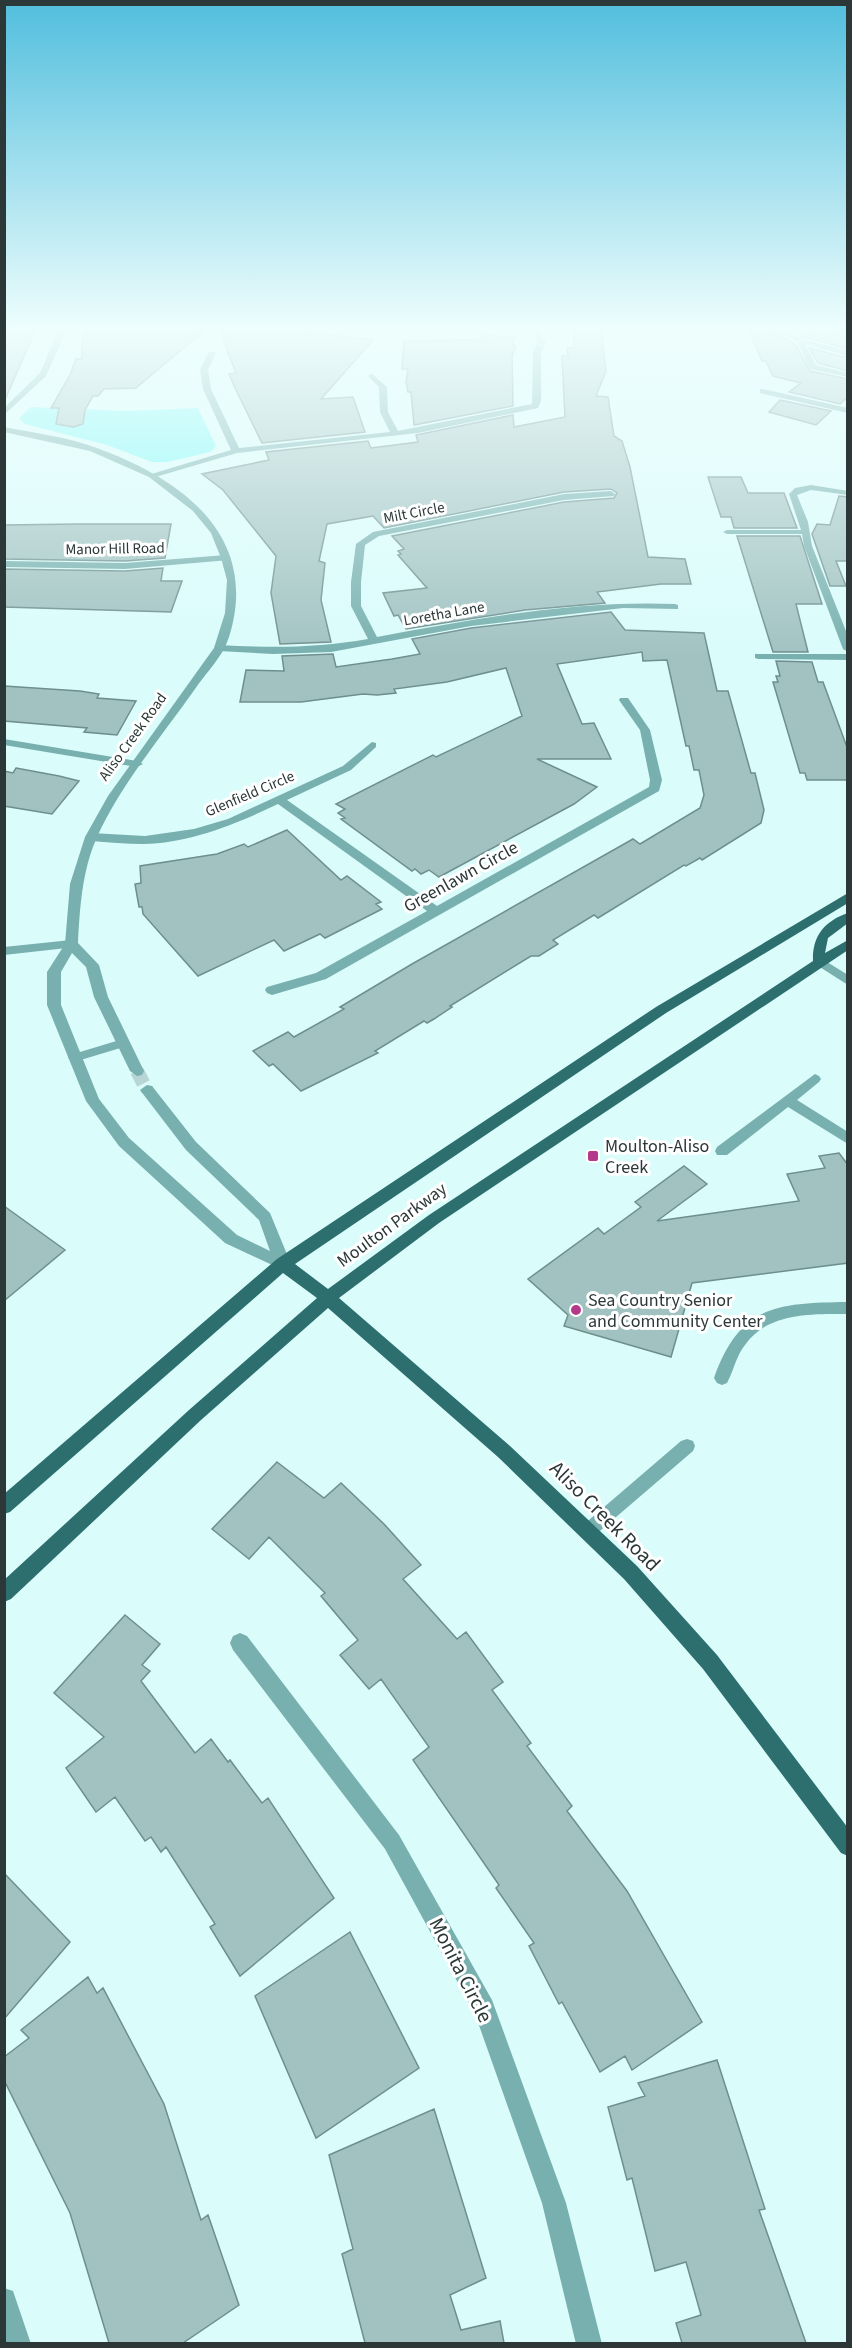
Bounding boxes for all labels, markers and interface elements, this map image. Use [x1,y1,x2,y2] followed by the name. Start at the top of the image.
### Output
[382,497,446,529] street label: Milt Circle
[65,538,165,560] street label: Manor Hill Road
[402,597,486,631] street label: Loretha Lane
[94,689,172,785] street label: Aliso Creek Road
[202,766,298,822] street label: Glenfield Circle
[399,835,523,919] street label: Greenlawn Circle
[605,1134,709,1180] place label: Moulton-Aliso Creek
[586,1149,600,1163] marker: Moulton-Aliso Creek
[332,1176,452,1273] street label: Moulton Parkway
[588,1288,763,1334] place label: Sea Country Senior and Community Center
[569,1303,583,1317] marker: Sea Country Senior and Community Center
[543,1454,667,1578] street label: Aliso Creek Road
[422,1912,500,2028] street label: Monita Circle

